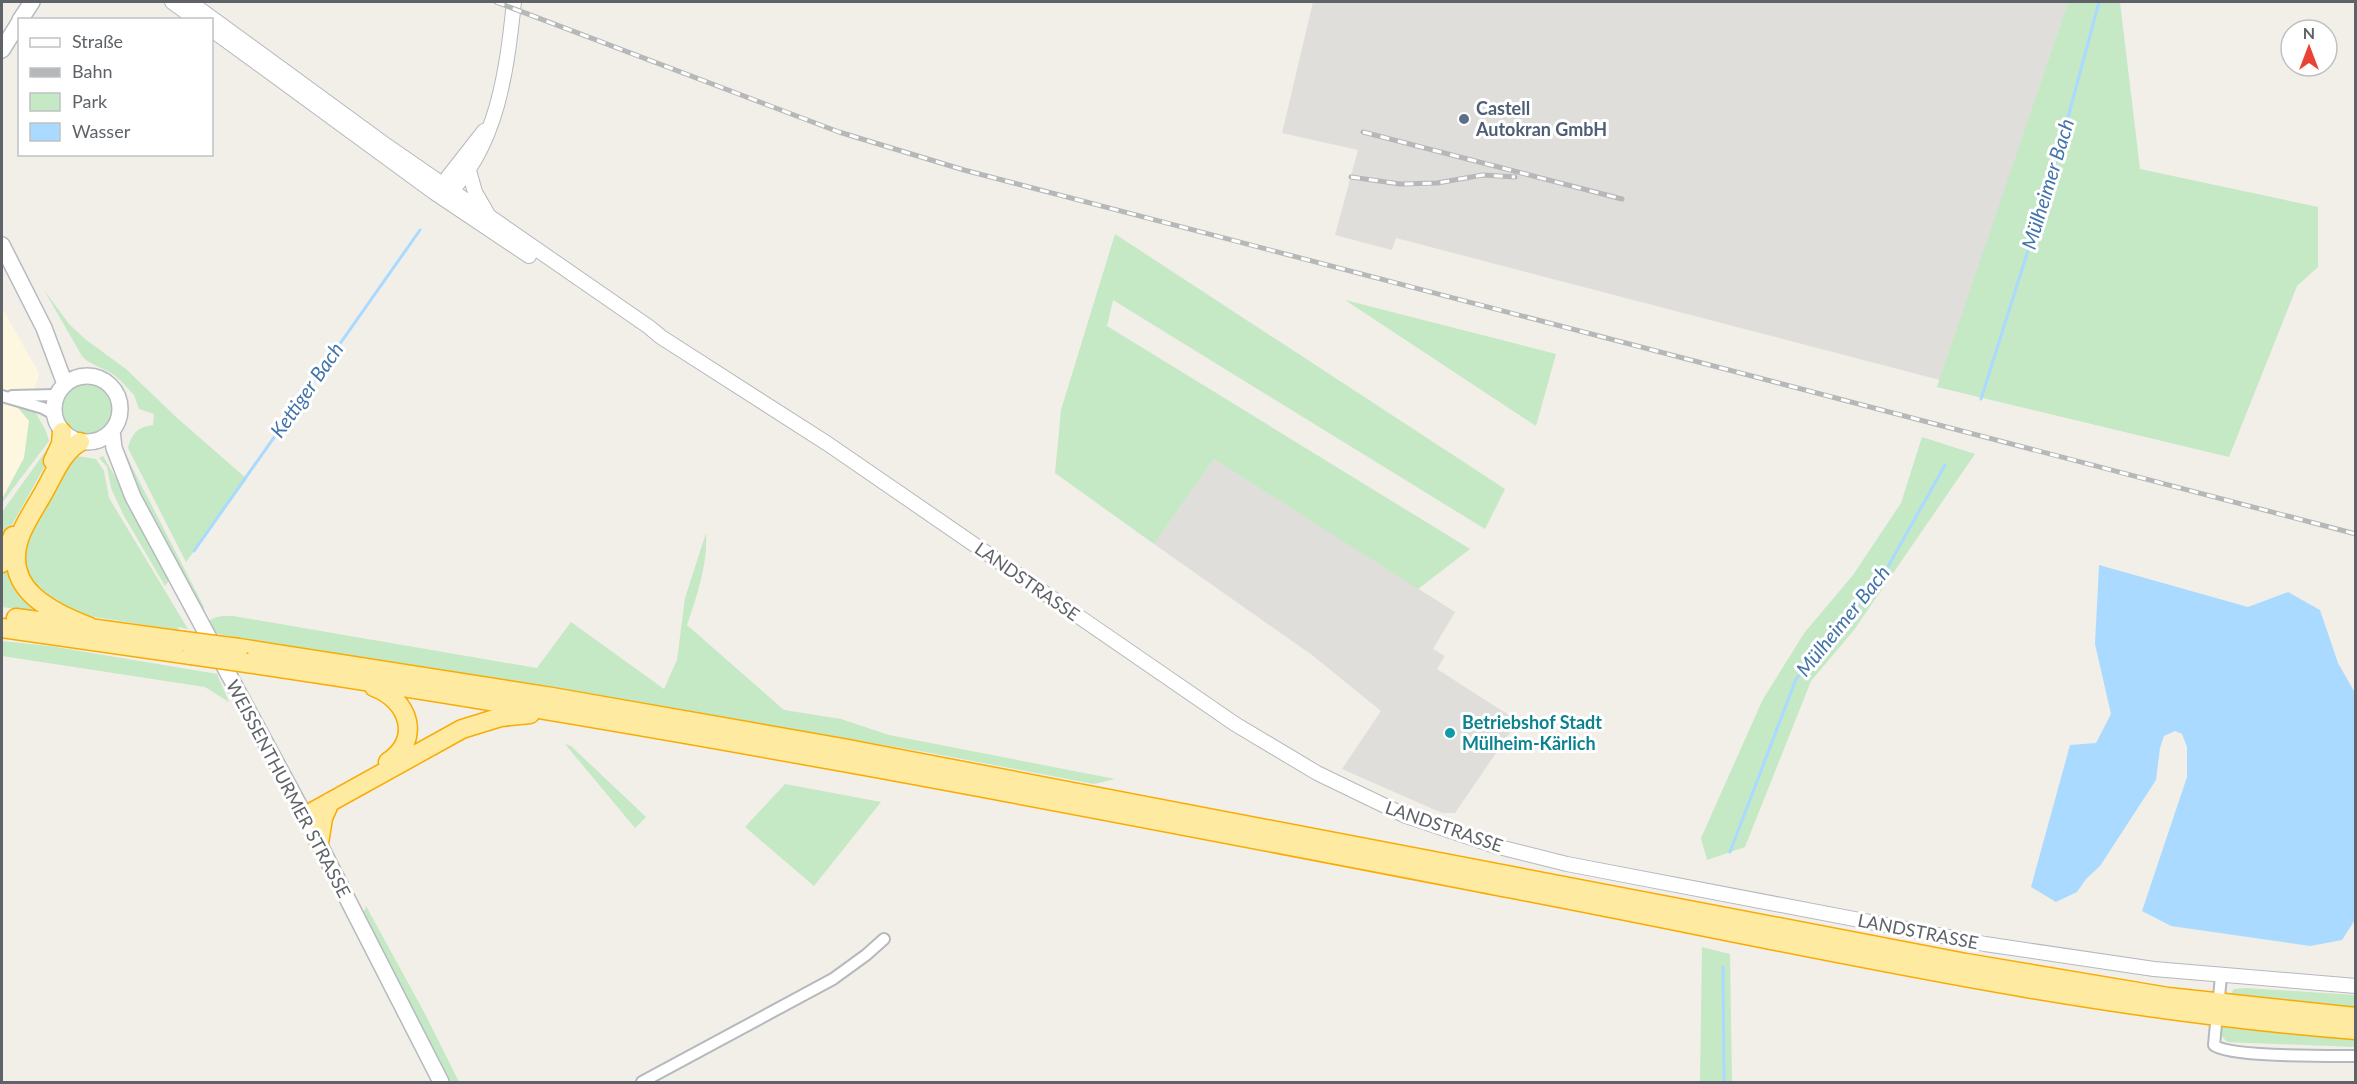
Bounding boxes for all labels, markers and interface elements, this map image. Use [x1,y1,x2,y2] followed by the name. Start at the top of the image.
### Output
[18,18,213,156] legend
[2279,18,2339,78] north arrow
[2303,23,2315,42] text: N
[72,30,123,52] text: Straße
[72,60,113,82] text: Bahn
[72,90,108,112] text: Park
[1475,97,1607,140] place label: Castell Autokran GmbH
[1457,112,1471,126] marker: Castell Autokran GmbH
[2016,116,2078,252] water label: Mülheimer Bach
[72,120,131,142] text: Wasser
[265,337,348,442] water label: Kettiger Bach
[971,537,1084,625] street label: LANDSTRASSE
[1790,560,1894,680] water label: Mülheimer Bach
[222,676,356,901] street label: WEISSENTHURMER STRASSE
[1462,711,1602,754] place label: Betriebshof Stadt Mülheim-Kärlich
[1443,726,1457,740] marker: Betriebshof Stadt Mülheim-Kärlich
[1383,796,1506,856] street label: LANDSTRASSE
[1856,909,1980,954] street label: LANDSTRASSE

